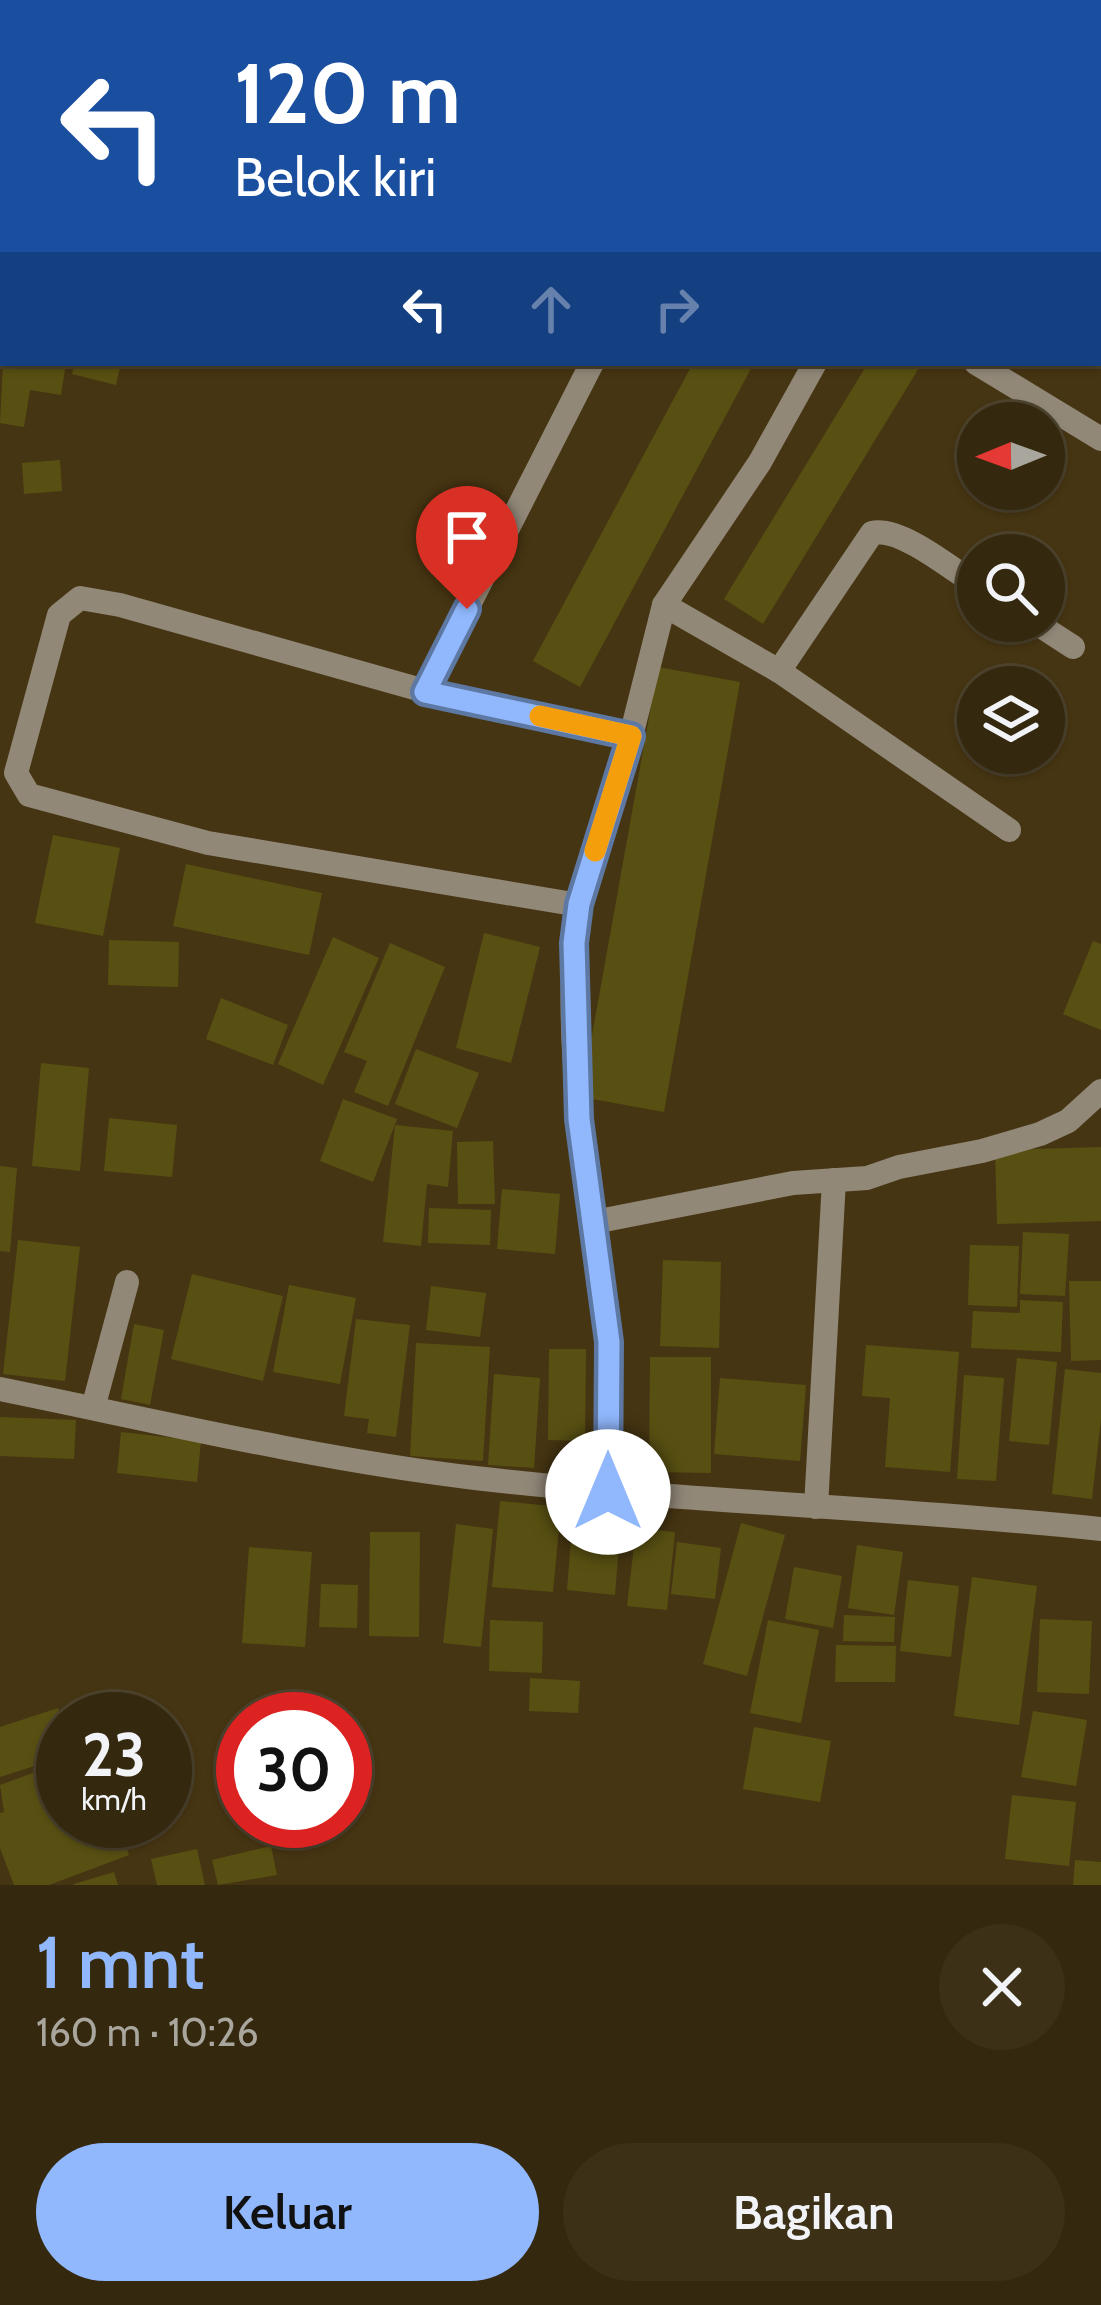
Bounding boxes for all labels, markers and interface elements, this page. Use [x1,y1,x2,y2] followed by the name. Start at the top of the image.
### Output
[234,42,461,144] text: 120 m
[36,48,192,204] icon: left
[234,144,437,210] text: Belok kiri
[392,276,458,342] icon: left
[518,276,584,342] icon: ahead
[644,276,710,342] icon: right
[957,402,1065,510] north arrow
[957,402,1065,774] map controls
[416,486,518,609] pin
[434,504,500,570] icon: arrive
[957,534,1065,642] button: search
[957,666,1065,774] button: layers
[545,1429,671,1555] position arrow
[216,1692,372,1848] speed limit sign: 30
[82,1718,146,1791] text: 23
[81,1781,147,1818] text: km/h
[36,1919,204,2006] text: 1 mnt
[939,1924,1065,2050] button: close
[36,2008,259,2056] text: 160 m · 10:26
[36,2143,539,2281] button: Keluar
[563,2143,1065,2281] button: Bagikan

